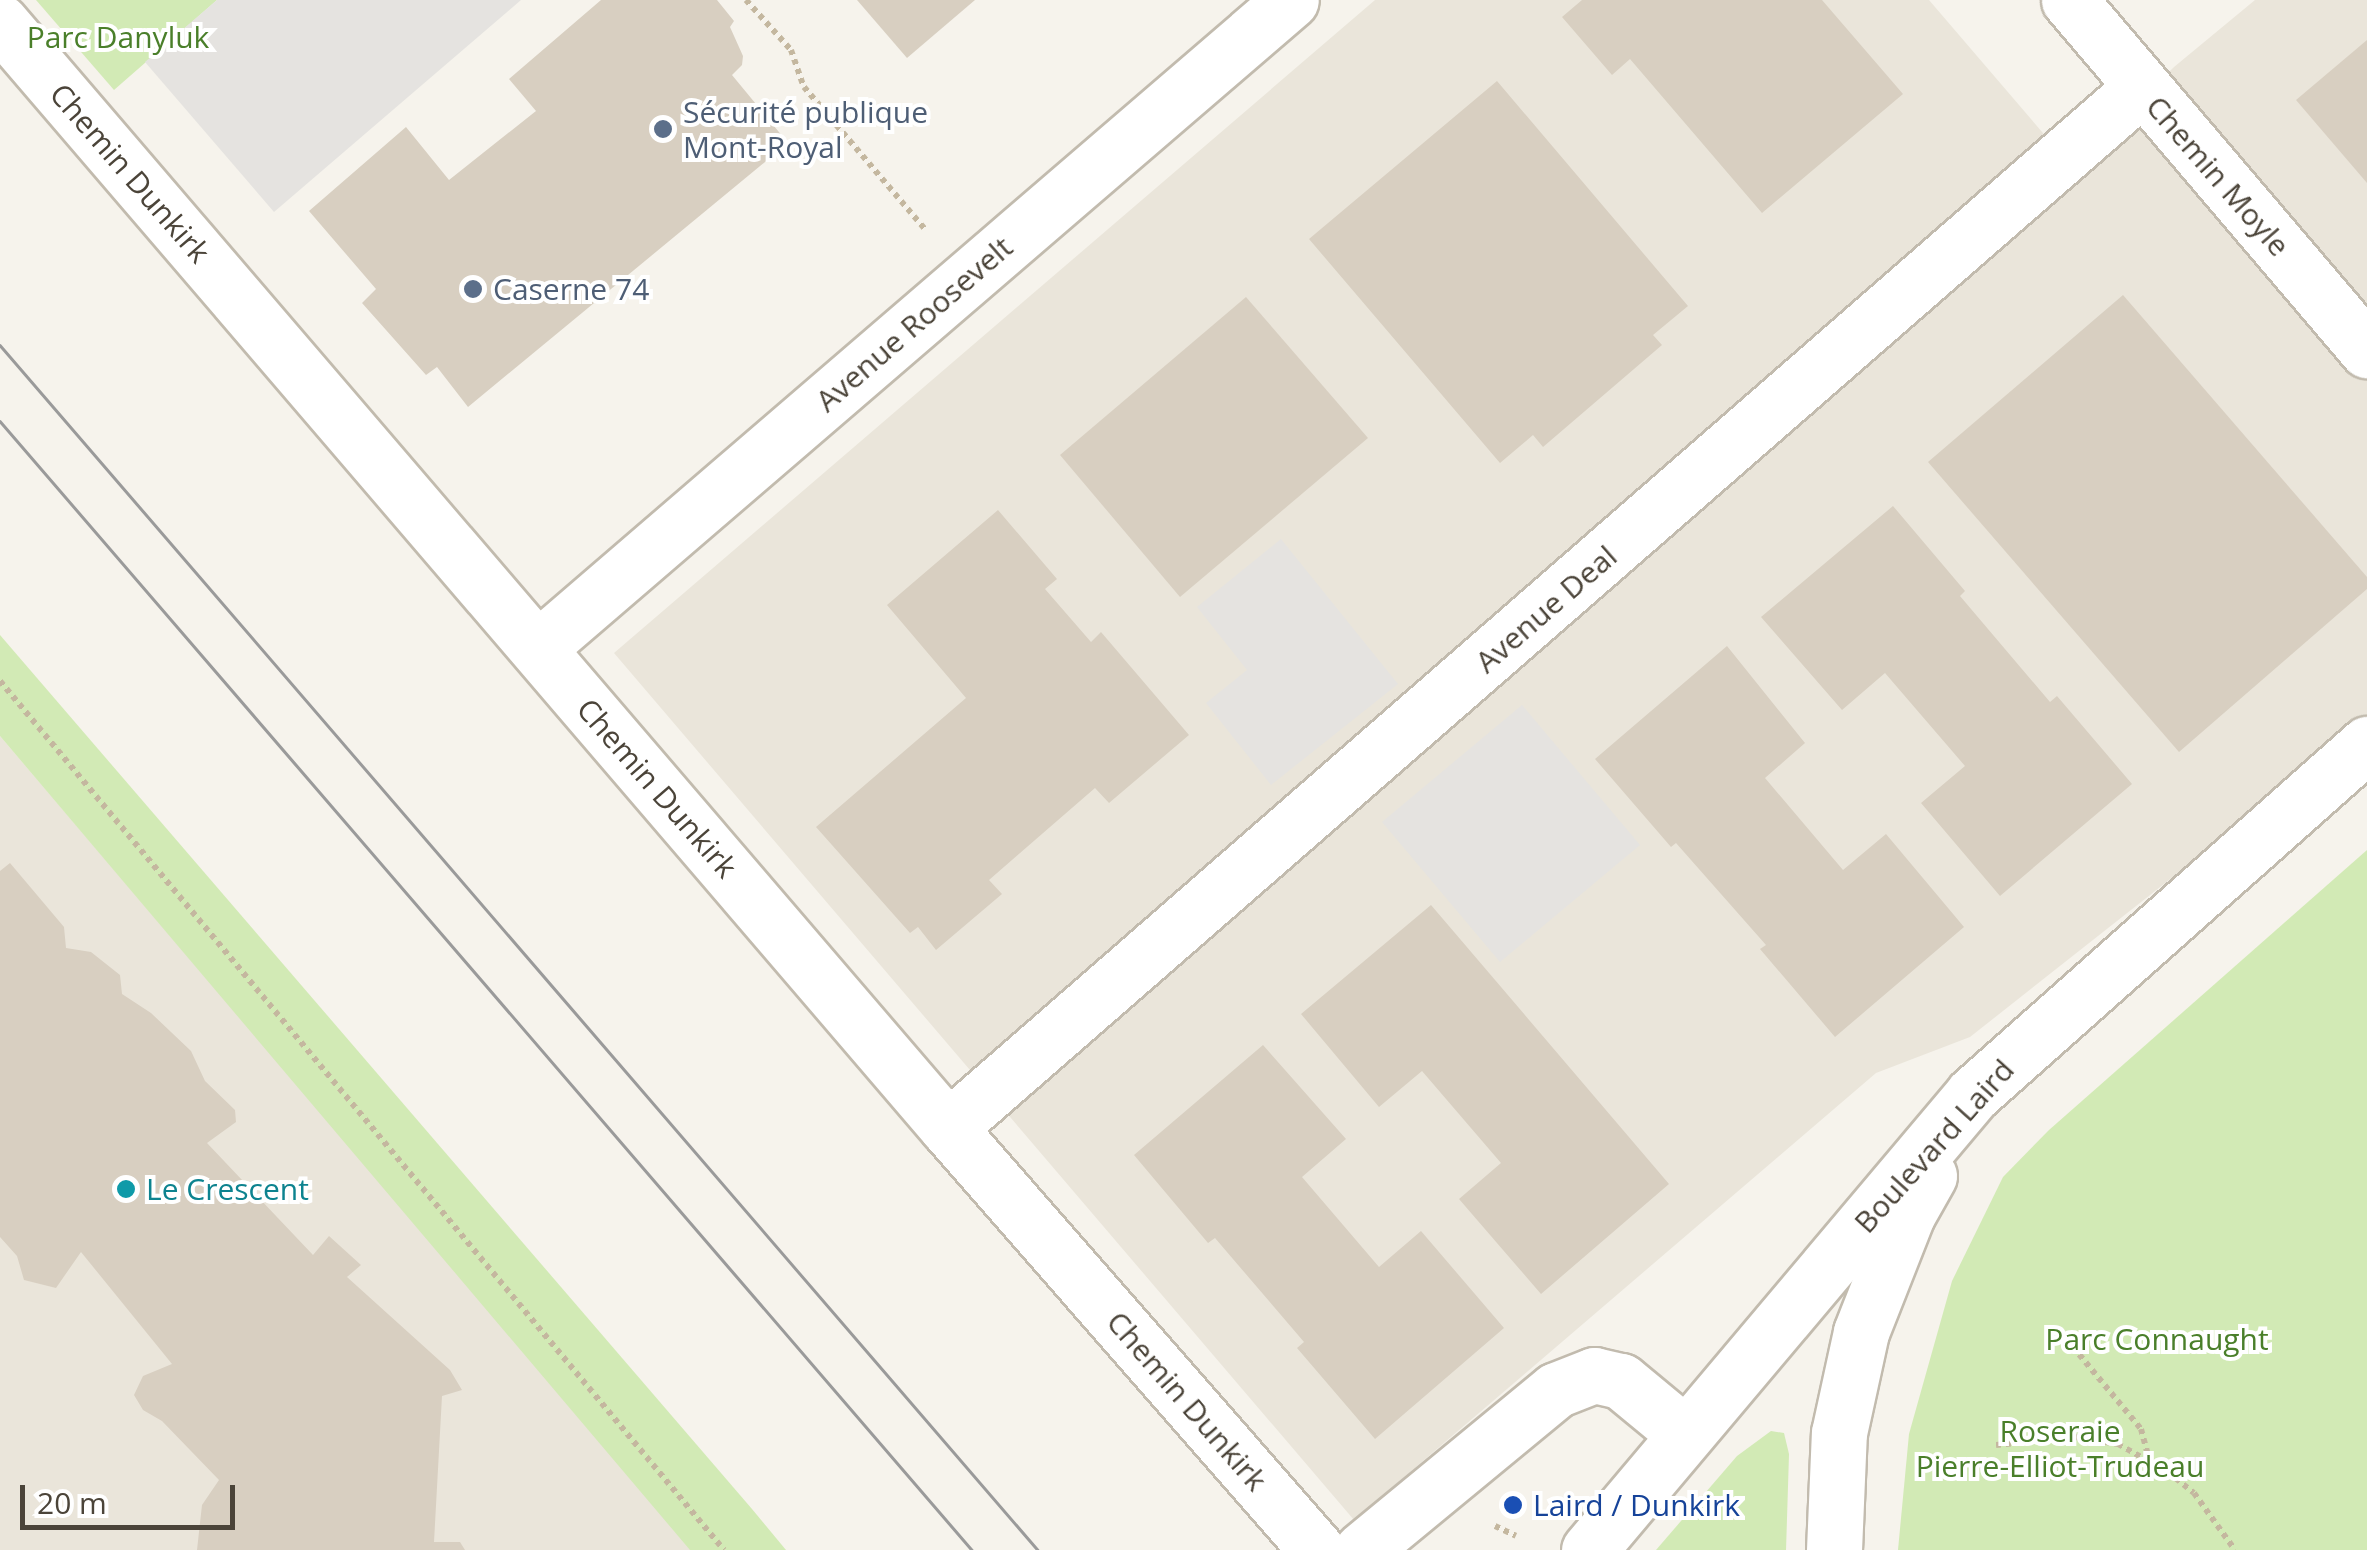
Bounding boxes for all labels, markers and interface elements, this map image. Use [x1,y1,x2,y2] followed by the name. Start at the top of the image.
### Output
[27,19,209,55] park label: Parc Danyluk
[42,76,218,270] street label: Chemin Dunkirk
[2139,89,2297,263] street label: Chemin Moyle
[683,94,928,164] place label: Sécurité publique Mont-Royal
[652,118,674,140] marker: Sécurité publique Mont-Royal
[809,229,1019,419] street label: Avenue Roosevelt
[493,271,649,307] place label: Caserne 74
[462,278,484,300] marker: Caserne 74
[1468,538,1624,680] street label: Avenue Deal
[569,691,745,885] street label: Chemin Dunkirk
[1847,1052,2021,1240] street label: Boulevard Laird
[146,1171,309,1207] place label: Le Crescent
[115,1178,137,1200] marker: Le Crescent
[1099,1304,1275,1498] street label: Chemin Dunkirk
[2045,1321,2269,1357] park label: Parc Connaught
[1916,1413,2204,1484] park label: Roseraie Pierre-Elliot-Trudeau
[25,1465,240,1527] scale bar
[37,1482,107,1523] text: 20 m
[1533,1487,1740,1523] place label: Laird / Dunkirk
[1502,1494,1524,1516] marker: Laird / Dunkirk

